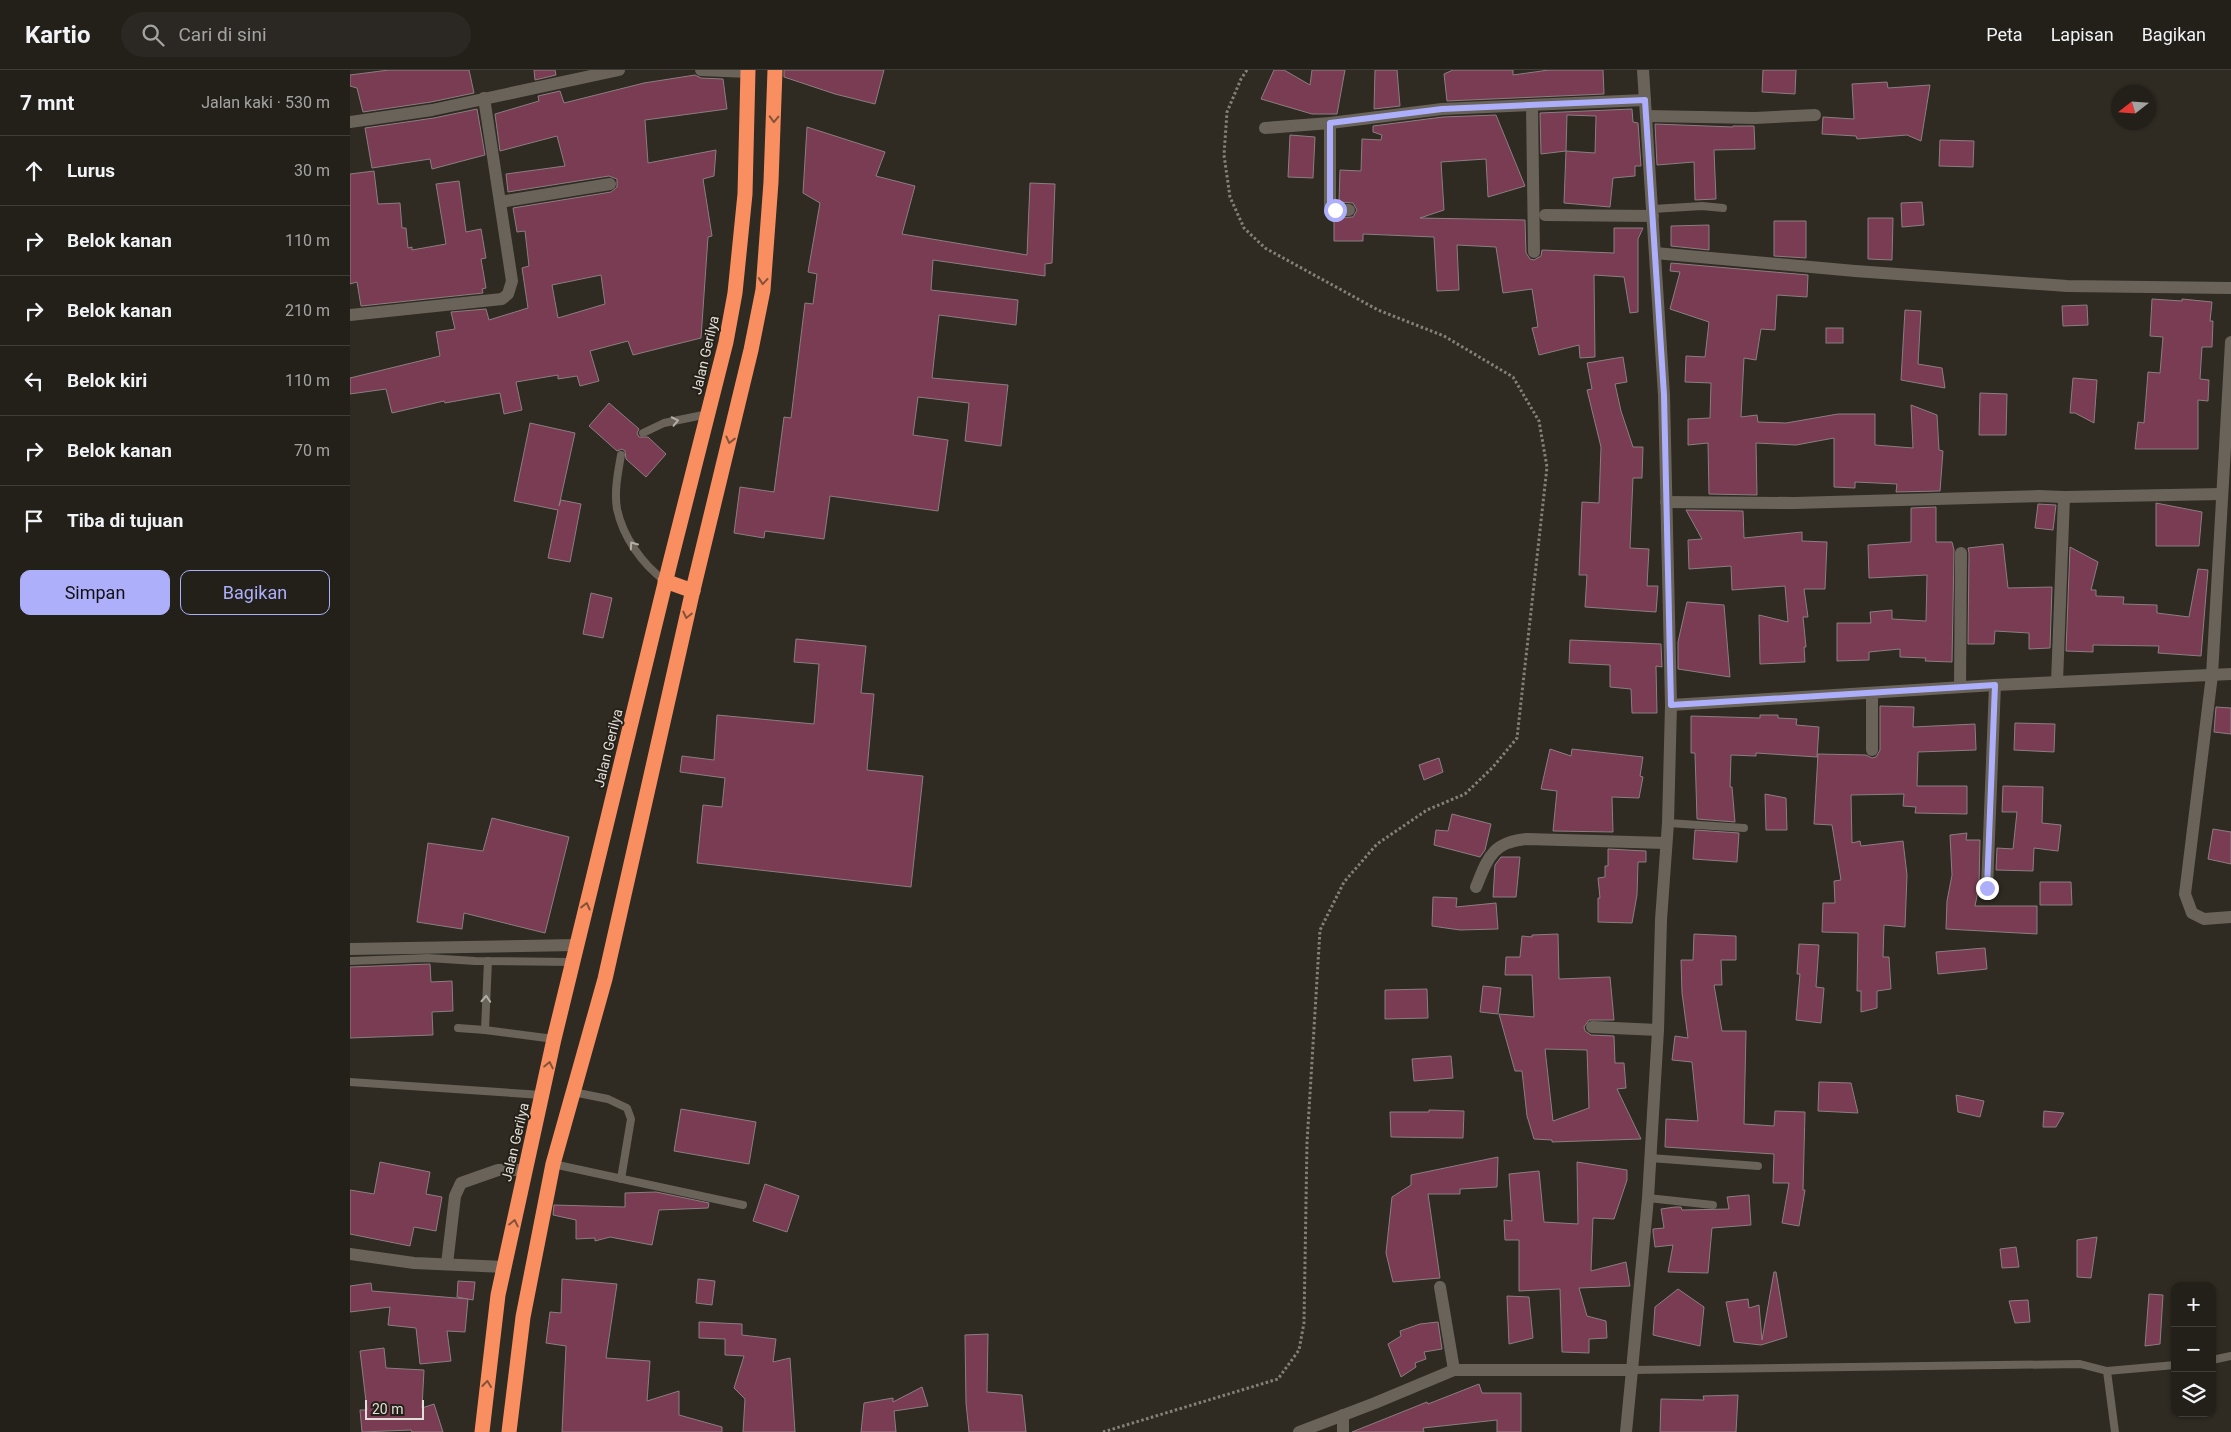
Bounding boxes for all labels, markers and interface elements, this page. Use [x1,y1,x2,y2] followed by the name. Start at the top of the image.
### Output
[121,12,471,57] search box
[25,21,91,49] text: Kartio
[139,21,167,49] icon: search
[179,23,267,46] text: Cari di sini
[1986,24,2023,45] text: Peta
[2051,24,2114,45] text: Lapisan
[2142,24,2206,45] text: Bagikan
[2111,85,2156,130] north arrow
[20,91,74,115] text: 7 mnt
[201,93,330,112] text: Jalan kaki · 530 m
[768,115,779,123] one-way arrow
[20,157,48,185] icon: ahead
[67,159,115,182] text: Lurus
[294,161,330,180] text: 30 m
[1324,199,1347,222] route start
[20,227,48,255] icon: right
[67,229,172,252] text: Belok kanan
[285,231,330,250] text: 110 m
[758,277,769,285] one-way arrow
[20,297,48,325] icon: right
[67,299,172,322] text: Belok kanan
[285,301,330,320] text: 210 m
[688,314,722,396] street label: Jalan Gerilya
[20,367,48,395] icon: left
[67,369,147,392] text: Belok kiri
[285,371,330,390] text: 110 m
[670,416,679,427] one-way arrow
[725,435,736,444] one-way arrow
[20,437,48,465] icon: right
[67,439,172,462] text: Belok kanan
[294,441,330,460] text: 70 m
[20,507,48,535] icon: arrive
[67,509,183,532] text: Tiba di tujuan
[630,541,639,551] one-way arrow
[20,570,170,615] button: Simpan
[180,570,330,615] button: Bagikan
[682,610,693,619] one-way arrow
[591,707,625,789] street label: Jalan Gerilya
[1976,877,1999,900] route end
[580,902,591,911] one-way arrow
[481,995,492,1003] one-way arrow
[543,1060,553,1069] one-way arrow
[498,1101,532,1183] street label: Jalan Gerilya
[508,1219,519,1228] one-way arrow
[2171,1282,2216,1417] map controls
[2171,1282,2216,1327] button: +
[2171,1327,2216,1372] button: −
[2171,1372,2216,1417] button: layers
[481,1379,492,1387] one-way arrow
[365,1397,424,1420] scale bar
[372,1401,404,1417] text: 20 m

